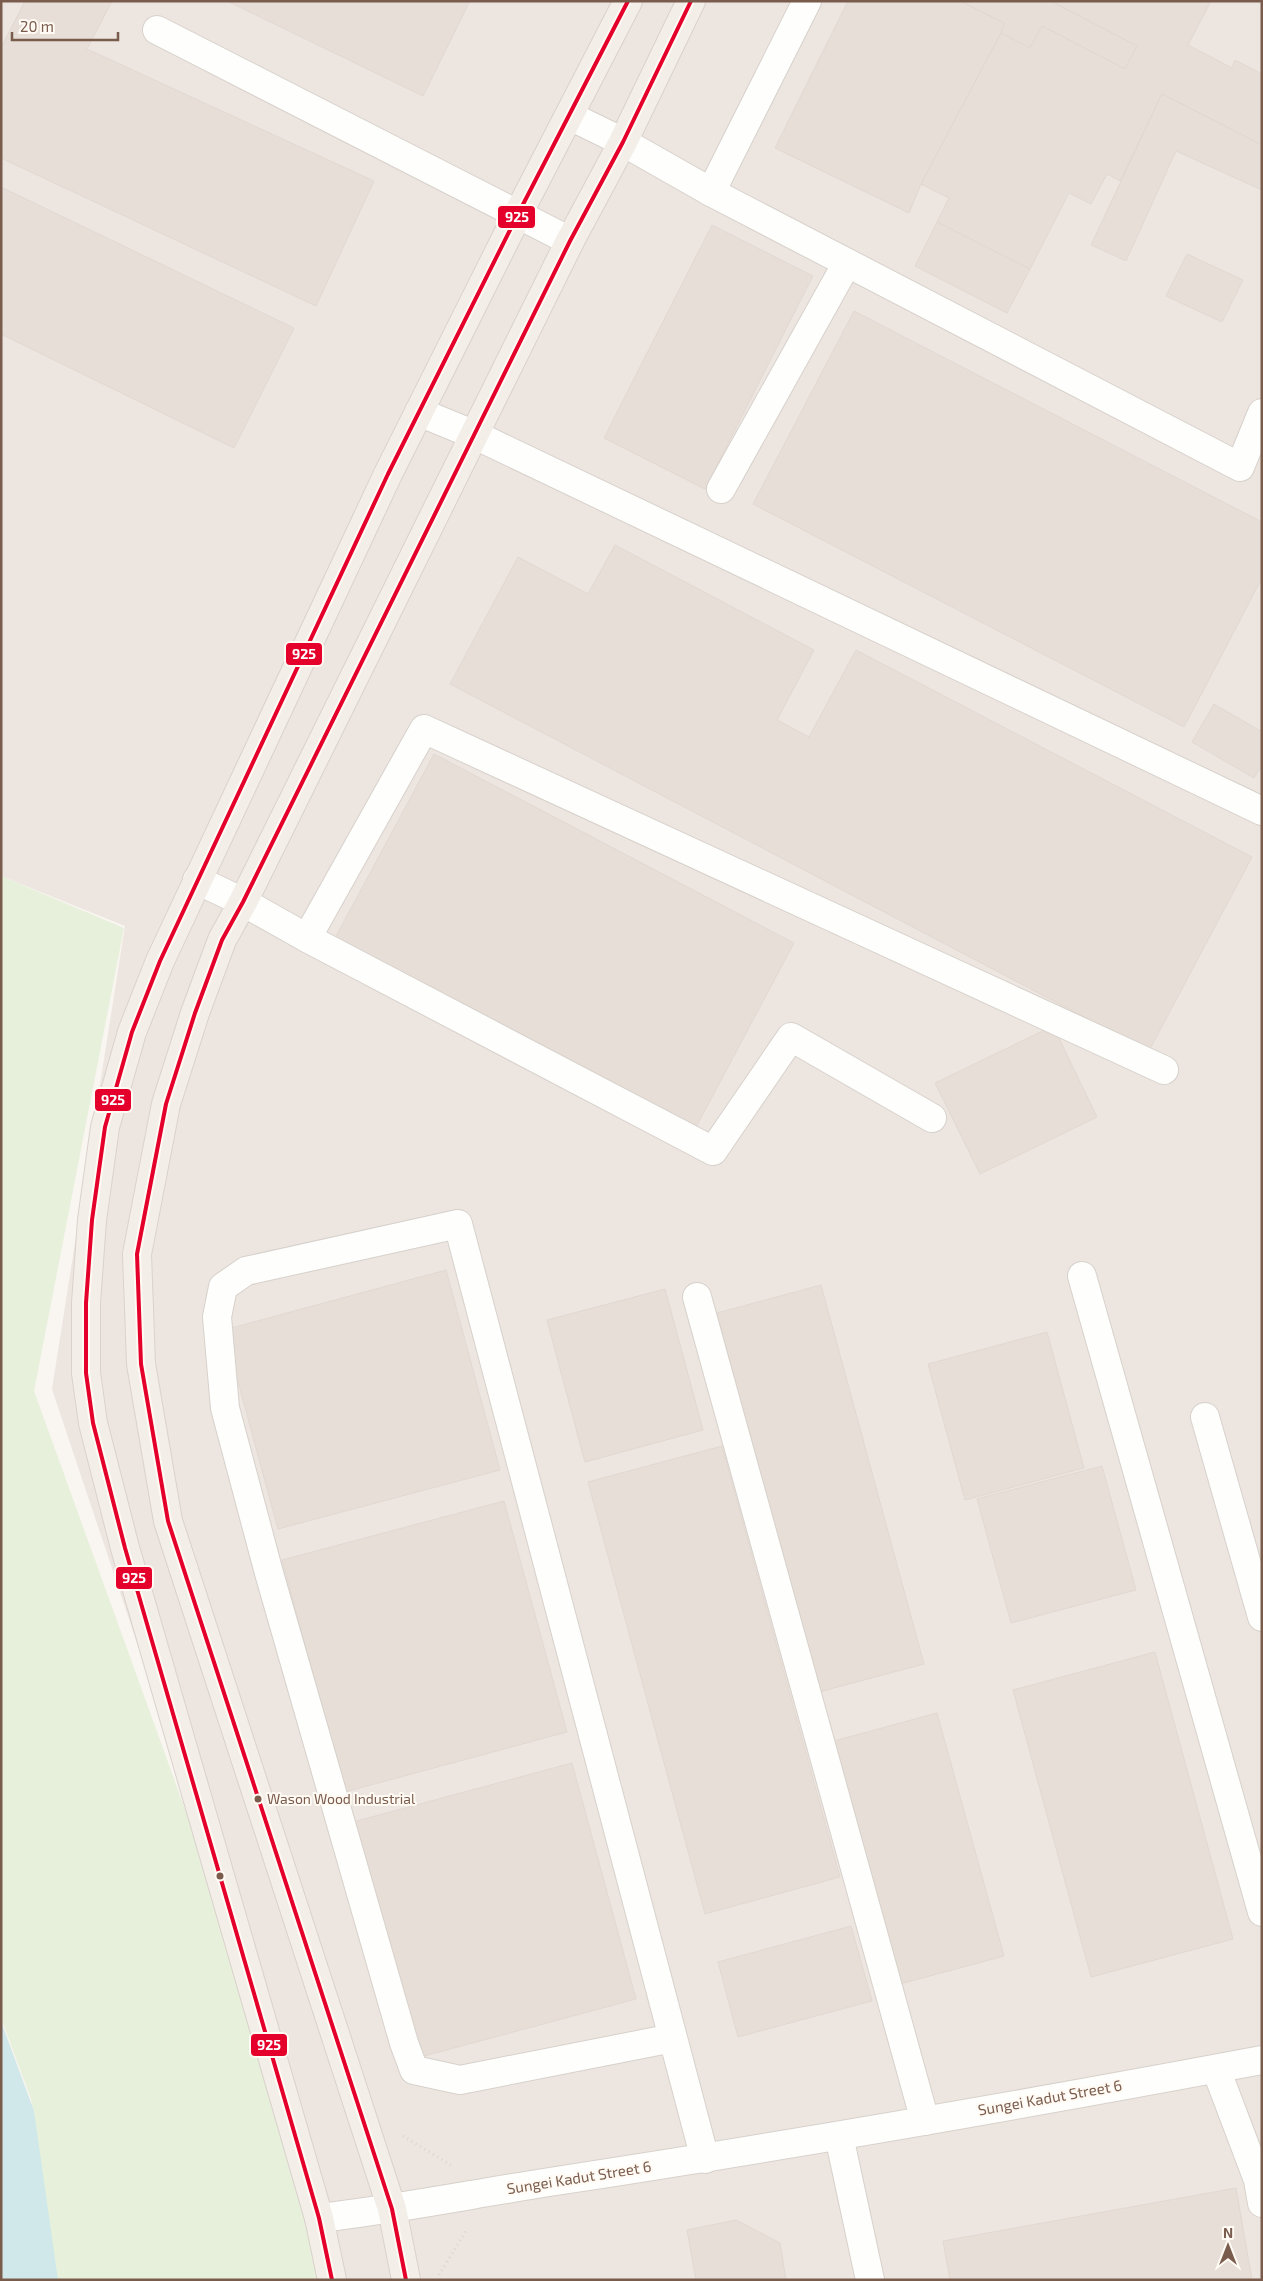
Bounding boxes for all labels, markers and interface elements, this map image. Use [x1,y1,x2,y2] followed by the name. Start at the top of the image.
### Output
[12,10,119,42] scale bar
[20,17,54,35] text: 20 m
[497,205,536,229] line badge: 925
[505,208,529,225] text: 925
[285,642,323,666] line badge: 925
[292,645,316,662] text: 925
[94,1088,132,1112] line badge: 925
[101,1091,125,1108] text: 925
[115,1566,153,1590] line badge: 925
[122,1569,146,1586] text: 925
[267,1790,416,1807] place label: Wason Wood Industrial
[253,1794,263,1804] marker: Wason Wood Industrial
[215,1871,225,1881] unlabelled marker
[250,2033,288,2057] line badge: 925
[257,2036,281,2053] text: 925
[976,2075,1123,2119] street label: Sungei Kadut Street 6
[505,2157,652,2197] street label: Sungei Kadut Street 6
[1203,2221,1253,2271] north arrow
[1223,2224,1233,2241] text: N

